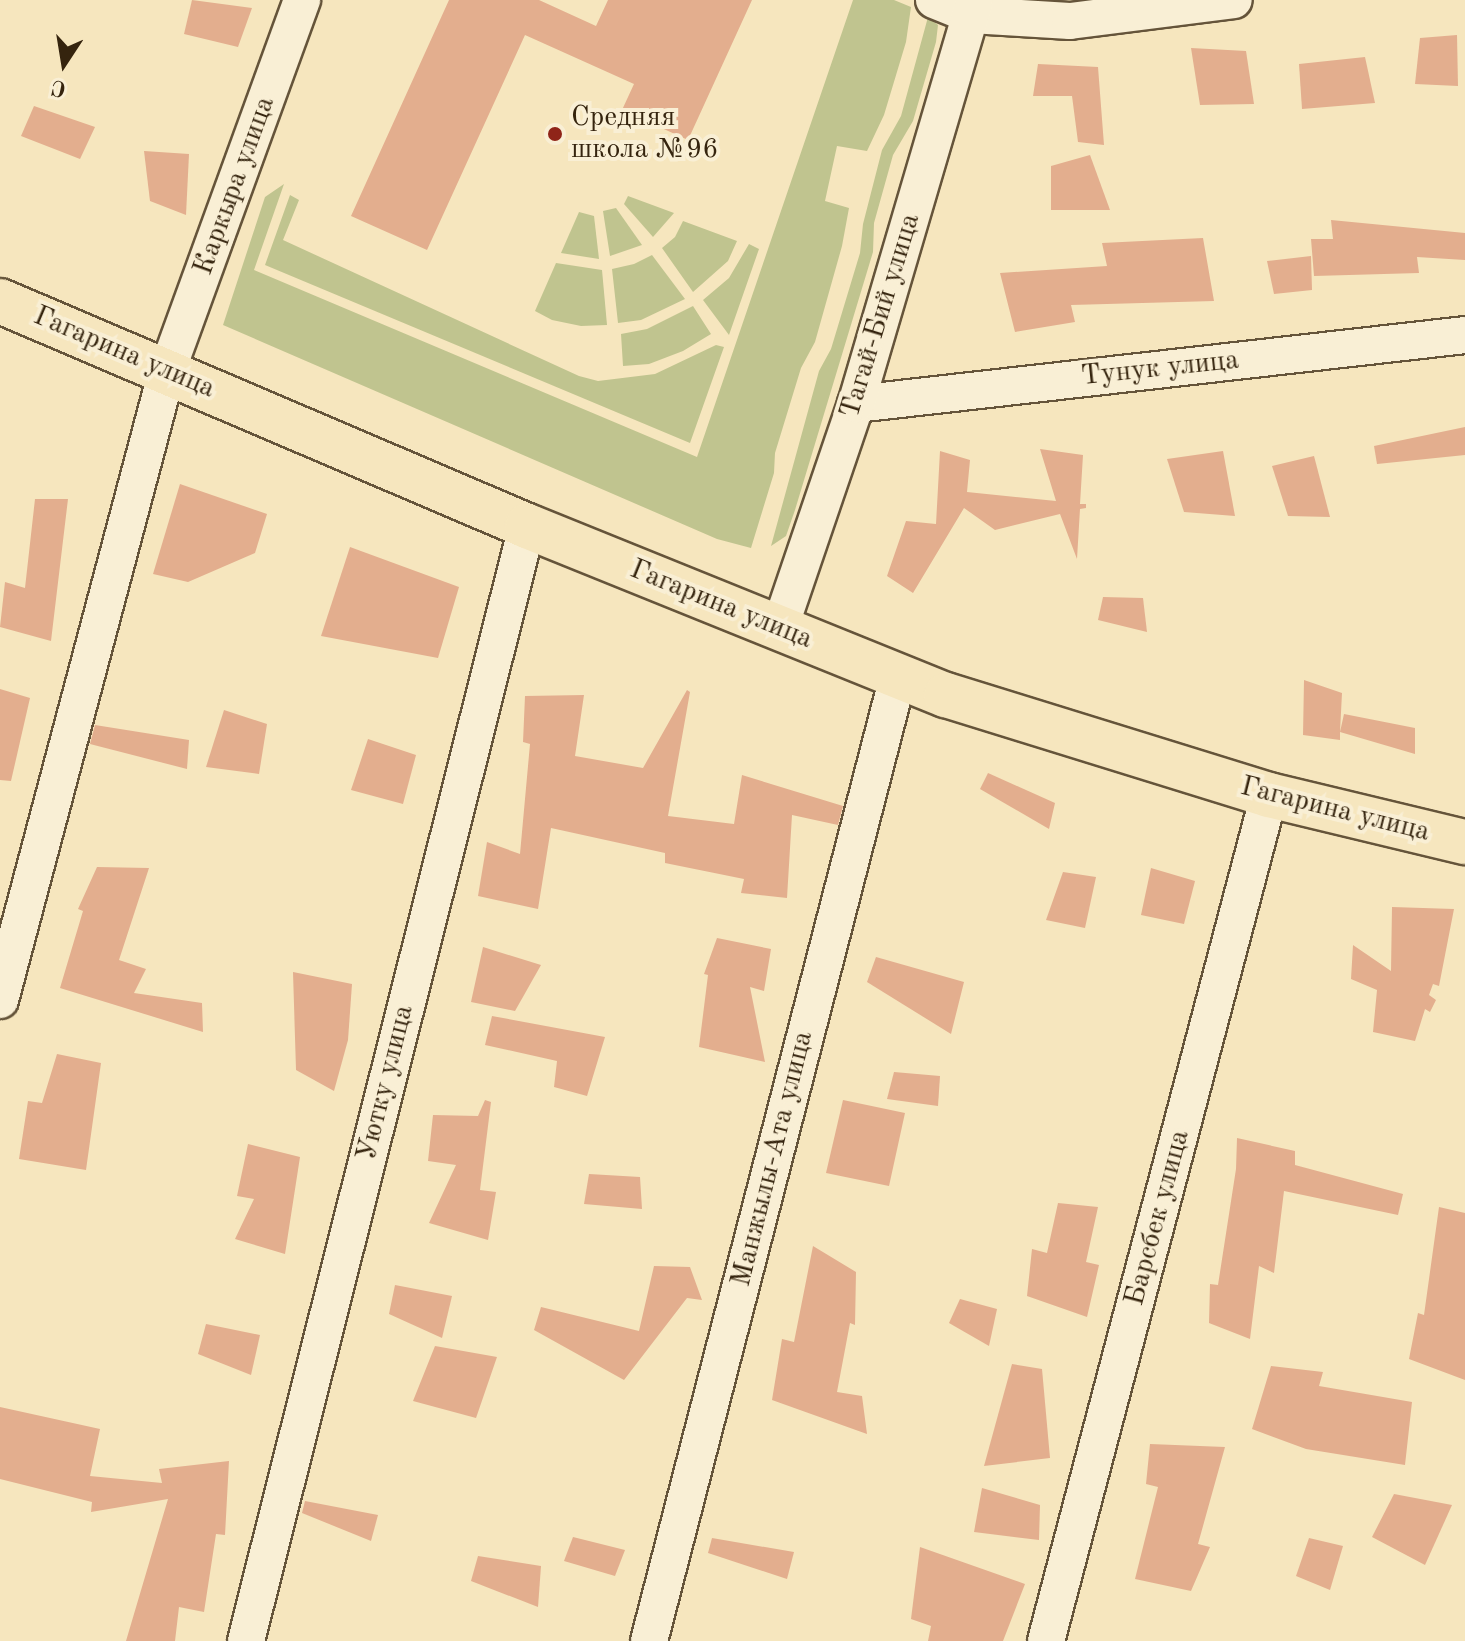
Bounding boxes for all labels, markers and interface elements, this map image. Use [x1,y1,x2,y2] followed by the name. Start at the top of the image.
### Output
[24,24,104,104] north arrow
[50,75,68,100] text: С
[187,92,283,280] street label: Каркыра улица
[571,101,718,167] place label: Средняя школа №96
[546,125,564,143] marker: Средняя школа №96
[834,210,928,422] street label: Тагай-Бий улица
[28,300,220,406] street label: Гагарина улица
[1079,344,1241,394] street label: Тунук улица
[625,553,817,657] street label: Гагарина улица
[1237,770,1433,850] street label: Гагарина улица
[350,1002,422,1164] street label: Уютку улица
[725,1028,821,1290] street label: Манжылы-Ата улица
[1118,1126,1198,1310] street label: Барсбек улица

